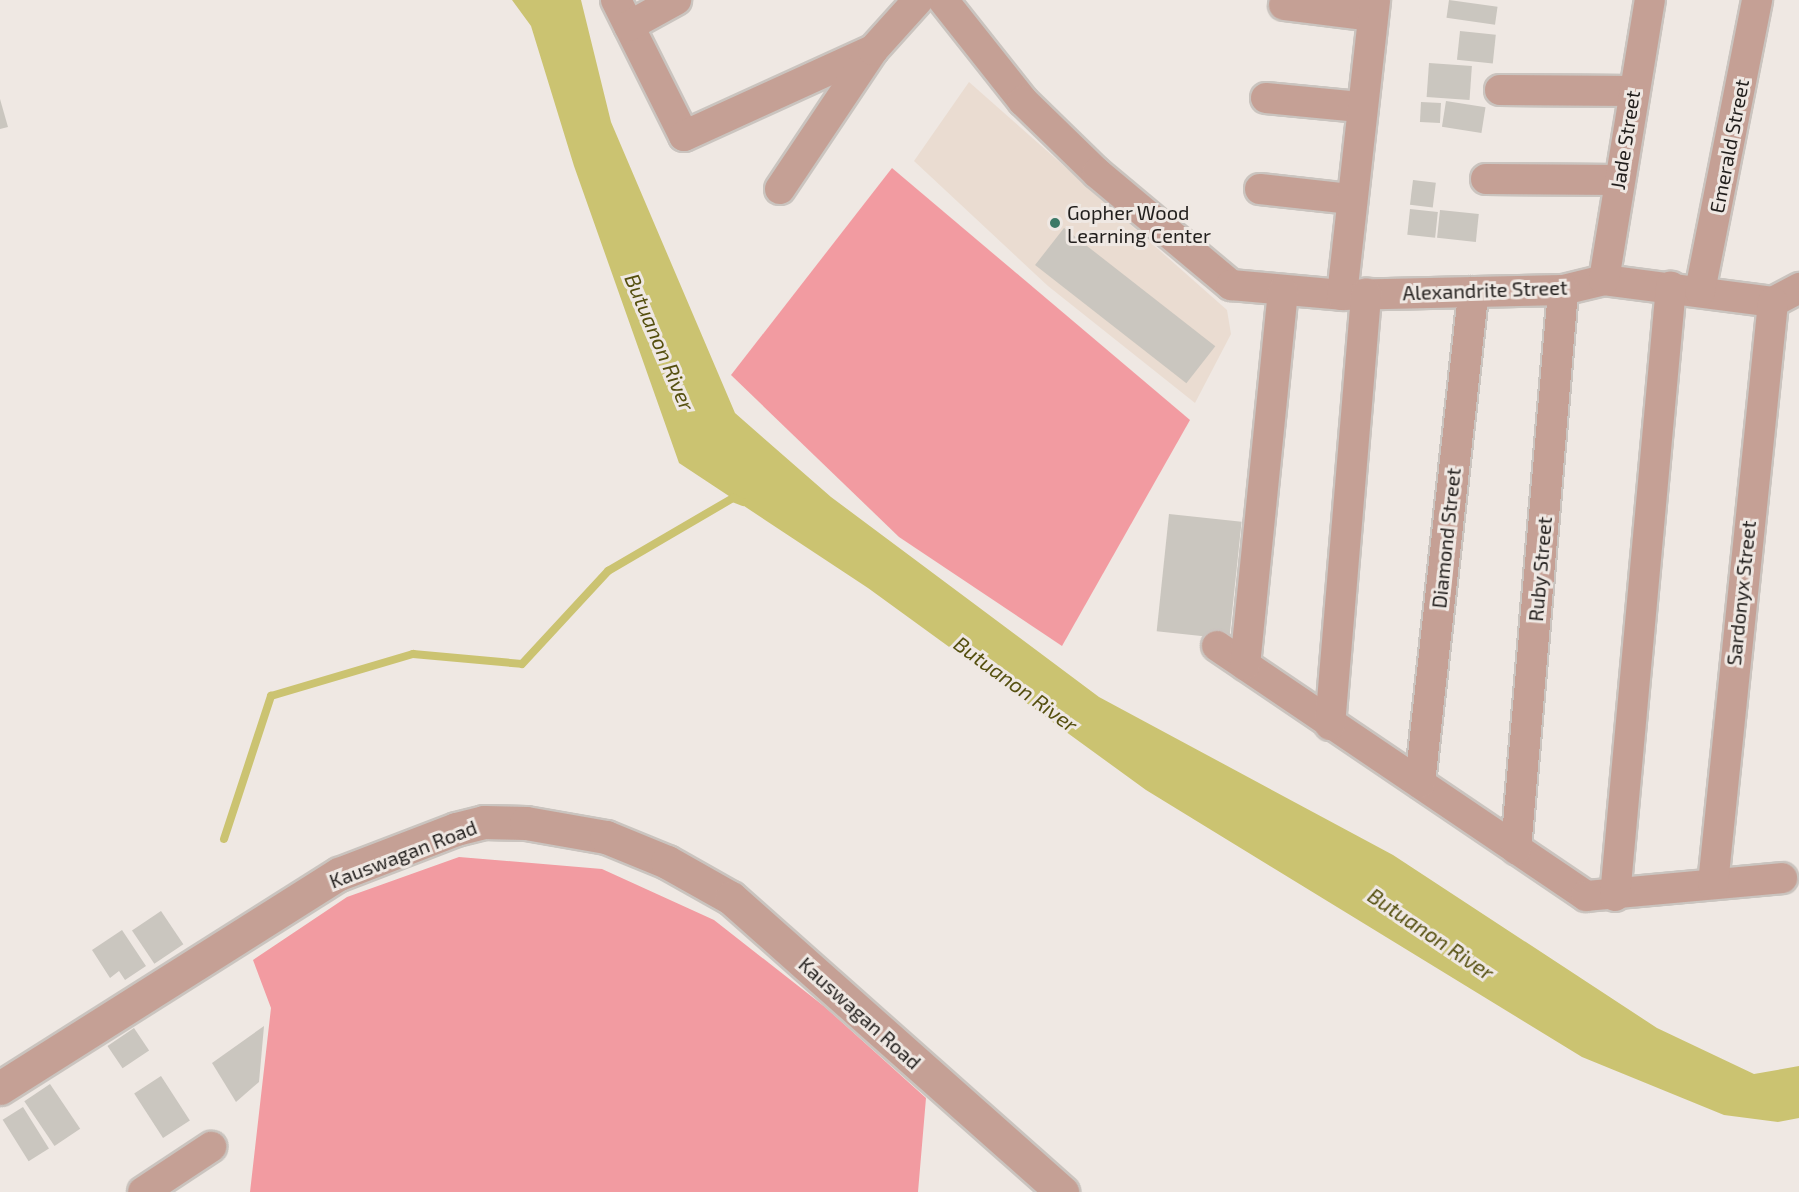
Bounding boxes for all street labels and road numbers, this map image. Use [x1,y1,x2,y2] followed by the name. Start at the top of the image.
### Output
[1704,77,1754,215] street label: Emerald Street
[1605,89,1645,191] street label: Jade Street
[1402,275,1568,305] street label: Alexandrite Street
[1427,467,1465,609] street label: Diamond Street
[1523,515,1557,623] street label: Ruby Street
[1721,519,1761,667] street label: Sardonyx Street
[326,815,480,893] street label: Kauswagan Road
[794,952,926,1074] street label: Kauswagan Road

